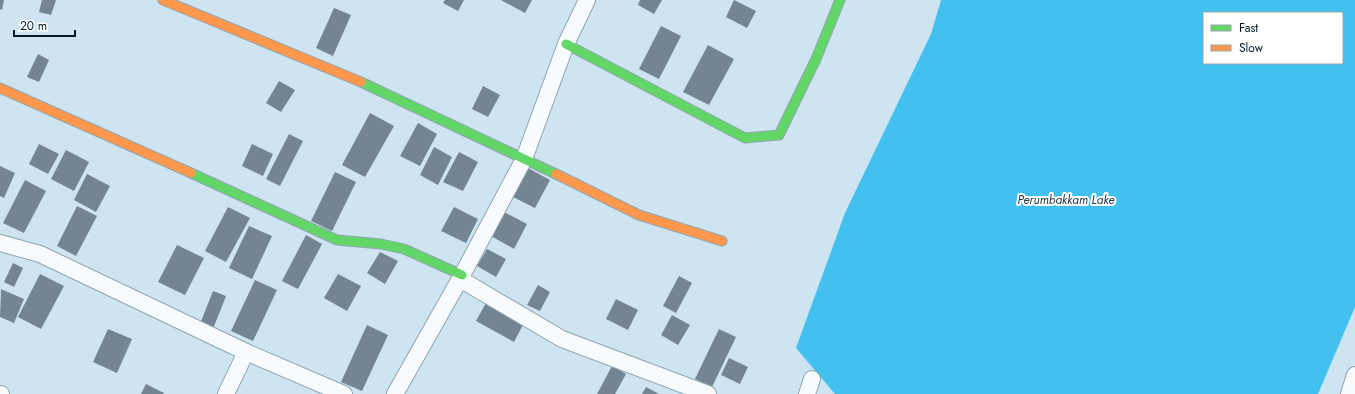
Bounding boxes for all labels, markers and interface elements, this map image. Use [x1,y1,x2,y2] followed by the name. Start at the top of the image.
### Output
[14,12,75,38] scale bar
[1203,12,1343,64] legend
[20,17,47,35] text: 20 m
[1239,19,1258,37] text: Fast
[1239,39,1264,57] text: Slow
[1018,191,1114,209] water label: Perumbakkam Lake

